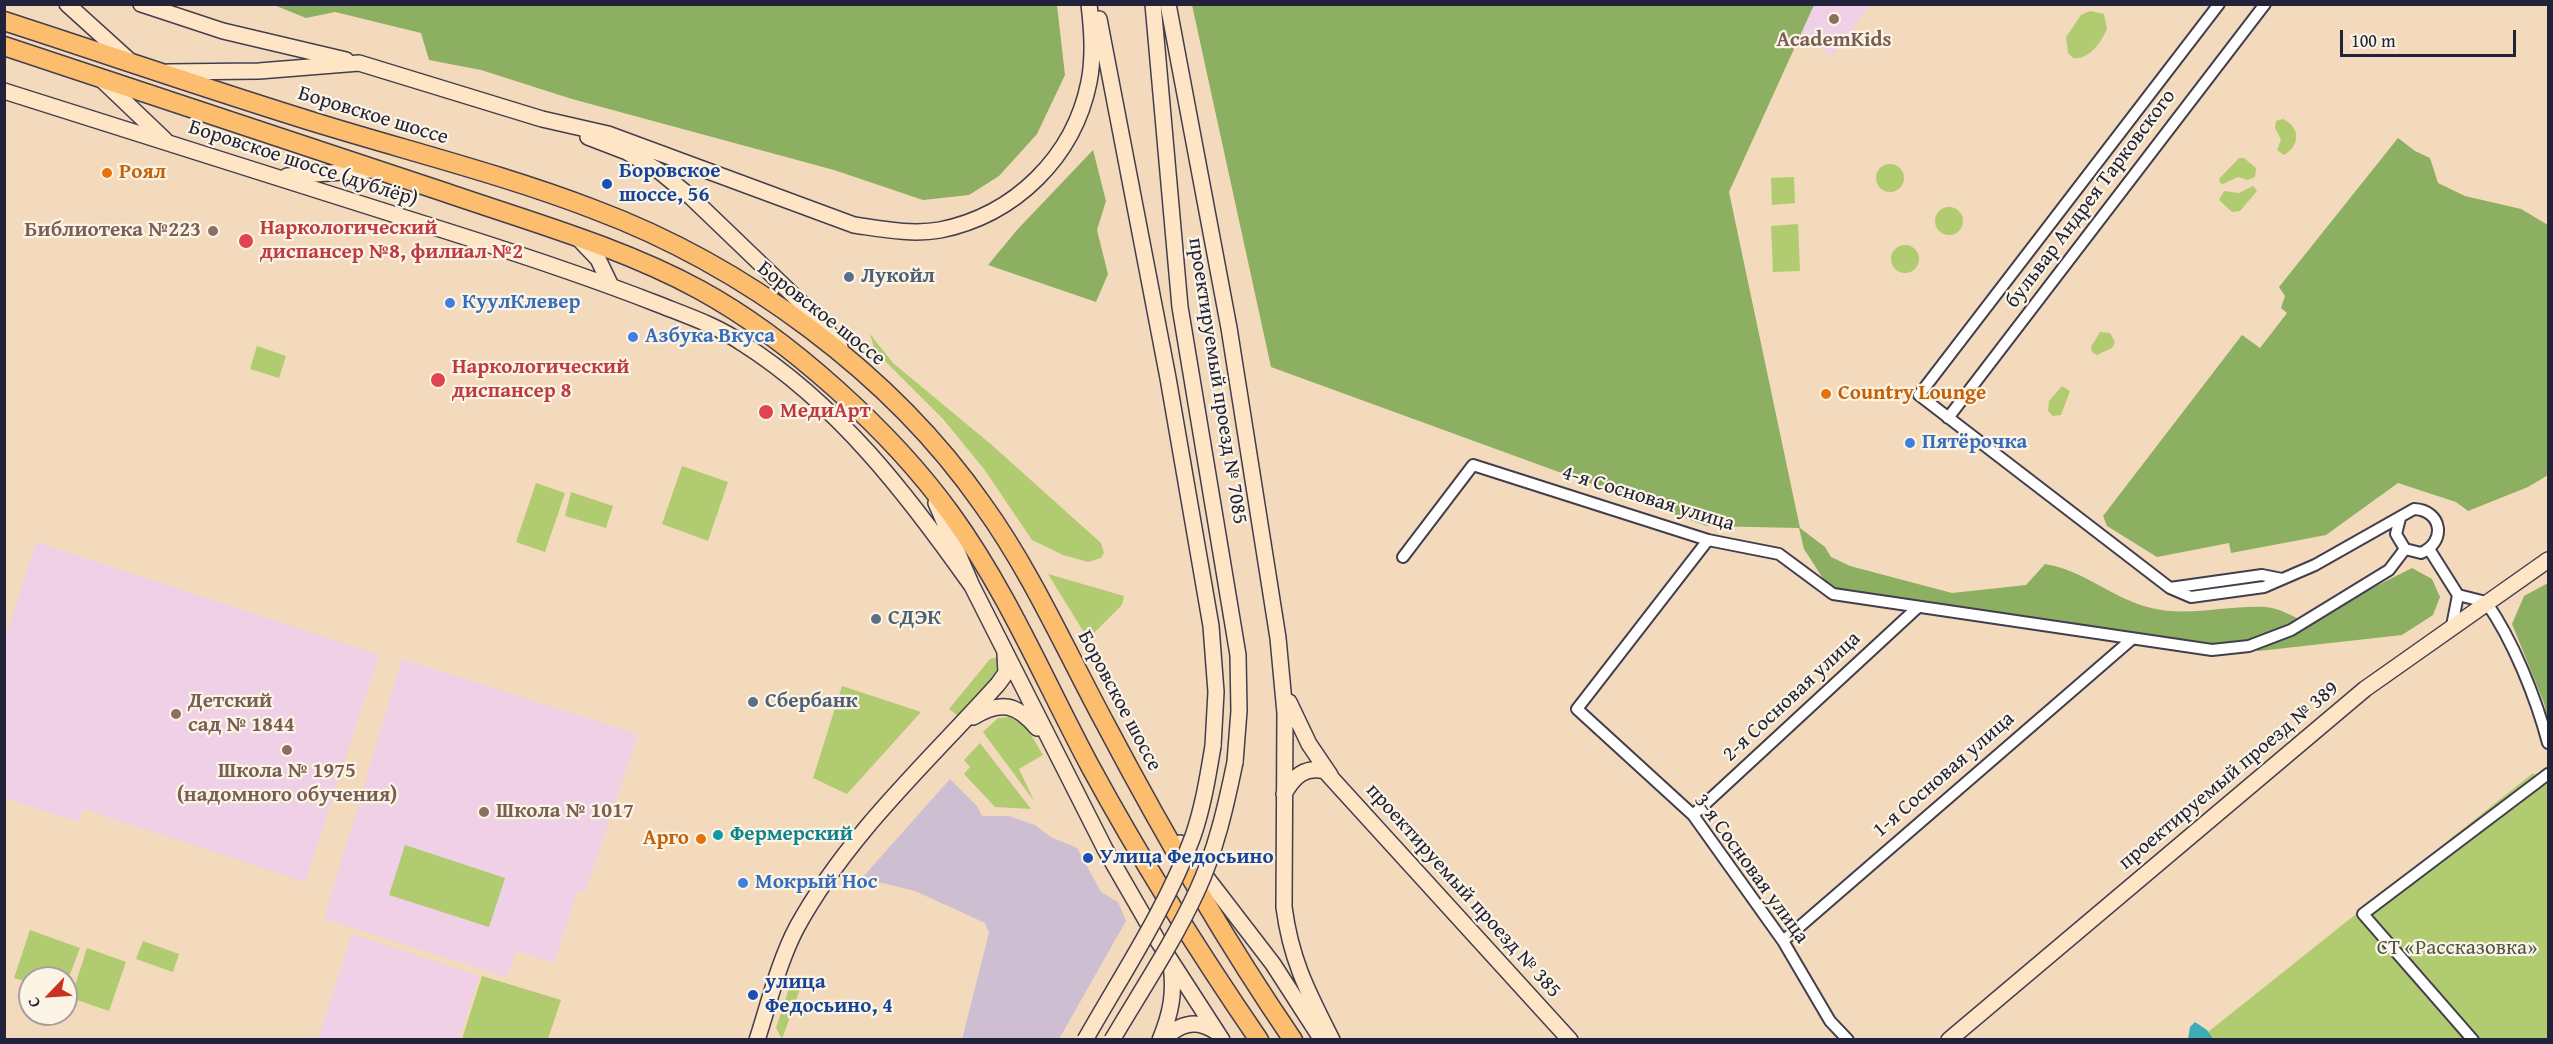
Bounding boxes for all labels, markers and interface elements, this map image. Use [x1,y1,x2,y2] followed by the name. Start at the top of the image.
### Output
[1827,12,1841,26] marker: AcademKids
[2343,18,2518,56] scale bar
[2351,27,2396,54] text: 100 m
[1776,28,1892,54] place label: AcademKids
[295,81,451,151] street label: Боровское шоссе
[2000,85,2182,313] street label: бульвар Андрея Тарковского
[185,115,421,213] street label: Боровское шоссе (дублёр)
[619,159,721,209] place label: Боровское шоссе, 56
[119,160,166,186] place label: Роял
[100,166,114,180] marker: Роял
[600,177,614,191] marker: Боровское шоссе, 56
[260,216,523,266] place label: Наркологический диспансер №8, филиал №2
[25,218,201,244] place label: Библиотека №223
[206,224,220,238] marker: Библиотека №223
[237,232,255,250] marker: Наркологический диспансер №8, филиал №2
[1182,236,1252,526] street label: проектируемый проезд № 7085
[752,256,890,372] street label: Боровское шоссе
[861,264,935,290] place label: Лукойл
[842,270,856,284] marker: Лукойл
[462,290,580,316] place label: КуулКлевер
[443,296,457,310] marker: КуулКлевер
[645,324,775,350] place label: Азбука Вкуса
[626,330,640,344] marker: Азбука Вкуса
[452,355,629,405] place label: Наркологический диспансер 8
[429,371,447,389] marker: Наркологический диспансер 8
[1838,381,1986,407] place label: Country Lounge
[1819,387,1833,401] marker: Country Lounge
[780,399,871,425] place label: МедиАрт
[757,403,775,421] marker: МедиАрт
[1922,430,2027,456] place label: Пятёрочка
[1903,436,1917,450] marker: Пятёрочка
[1559,461,1737,537] street label: 4-я Сосновая улица
[888,606,941,632] place label: СДЭК
[869,612,883,626] marker: СДЭК
[1071,626,1167,776] street label: Боровское шоссе
[1718,627,1866,767] street label: 2-я Сосновая улица
[2114,676,2344,876] street label: проектируемый проезд № 389
[188,689,295,739] place label: Детский сад № 1844
[765,689,858,715] place label: Сбербанк
[746,695,760,709] marker: Сбербанк
[169,707,183,721] marker: Детский сад № 1844
[1868,707,2020,843] street label: 1-я Сосновая улица
[280,743,294,757] marker: Школа № 1975 (надомного обучения)
[177,759,397,809] place label: Школа № 1975 (надомного обучения)
[1360,779,1566,1003] street label: проектируемый проезд № 385
[1688,789,1814,949] street label: 3-я Сосновая улица
[496,799,634,825] place label: Школа № 1017
[477,805,491,819] marker: Школа № 1017
[730,822,853,848] place label: Фермерский
[643,826,689,852] place label: Арго
[711,828,725,842] marker: Фермерский
[694,832,708,846] marker: Арго
[1100,845,1274,871] place label: Улица Федосьино
[1081,851,1095,865] marker: Улица Федосьино
[755,870,877,896] place label: Мокрый Нос
[736,876,750,890] marker: Мокрый Нос
[2377,936,2537,962] park label: СТ «Рассказовка»
[18,966,78,1026] north arrow
[765,970,893,1020] place label: улица Федосьино, 4
[746,988,760,1002] marker: улица Федосьино, 4
[21,994,46,1012] text: С

